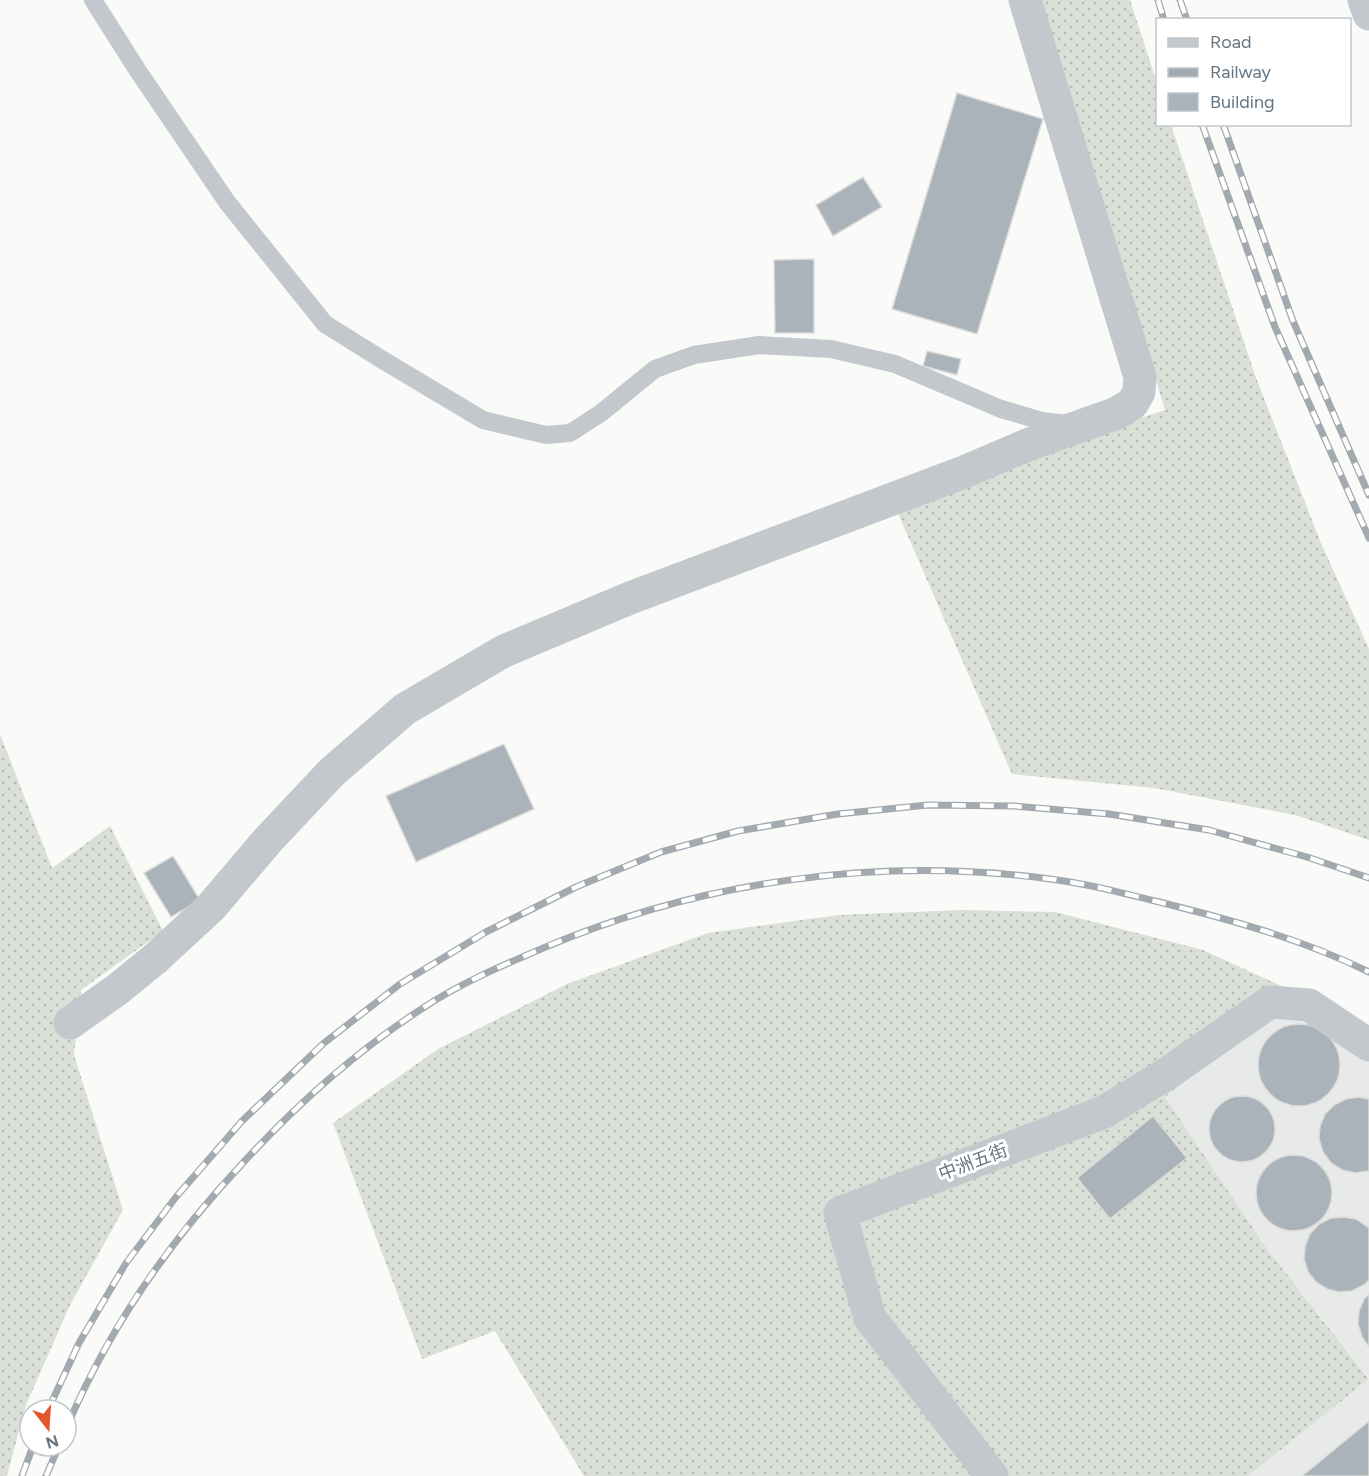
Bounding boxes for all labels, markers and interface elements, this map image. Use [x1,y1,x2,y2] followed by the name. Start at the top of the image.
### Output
[1156,18,1351,126] legend
[1210,31,1251,53] text: Road
[1210,61,1272,83] text: Railway
[1210,91,1275,113] text: Building
[935,1139,1011,1185] street label: 中洲五街
[18,1398,78,1458] north arrow
[44,1431,61,1453] text: N

